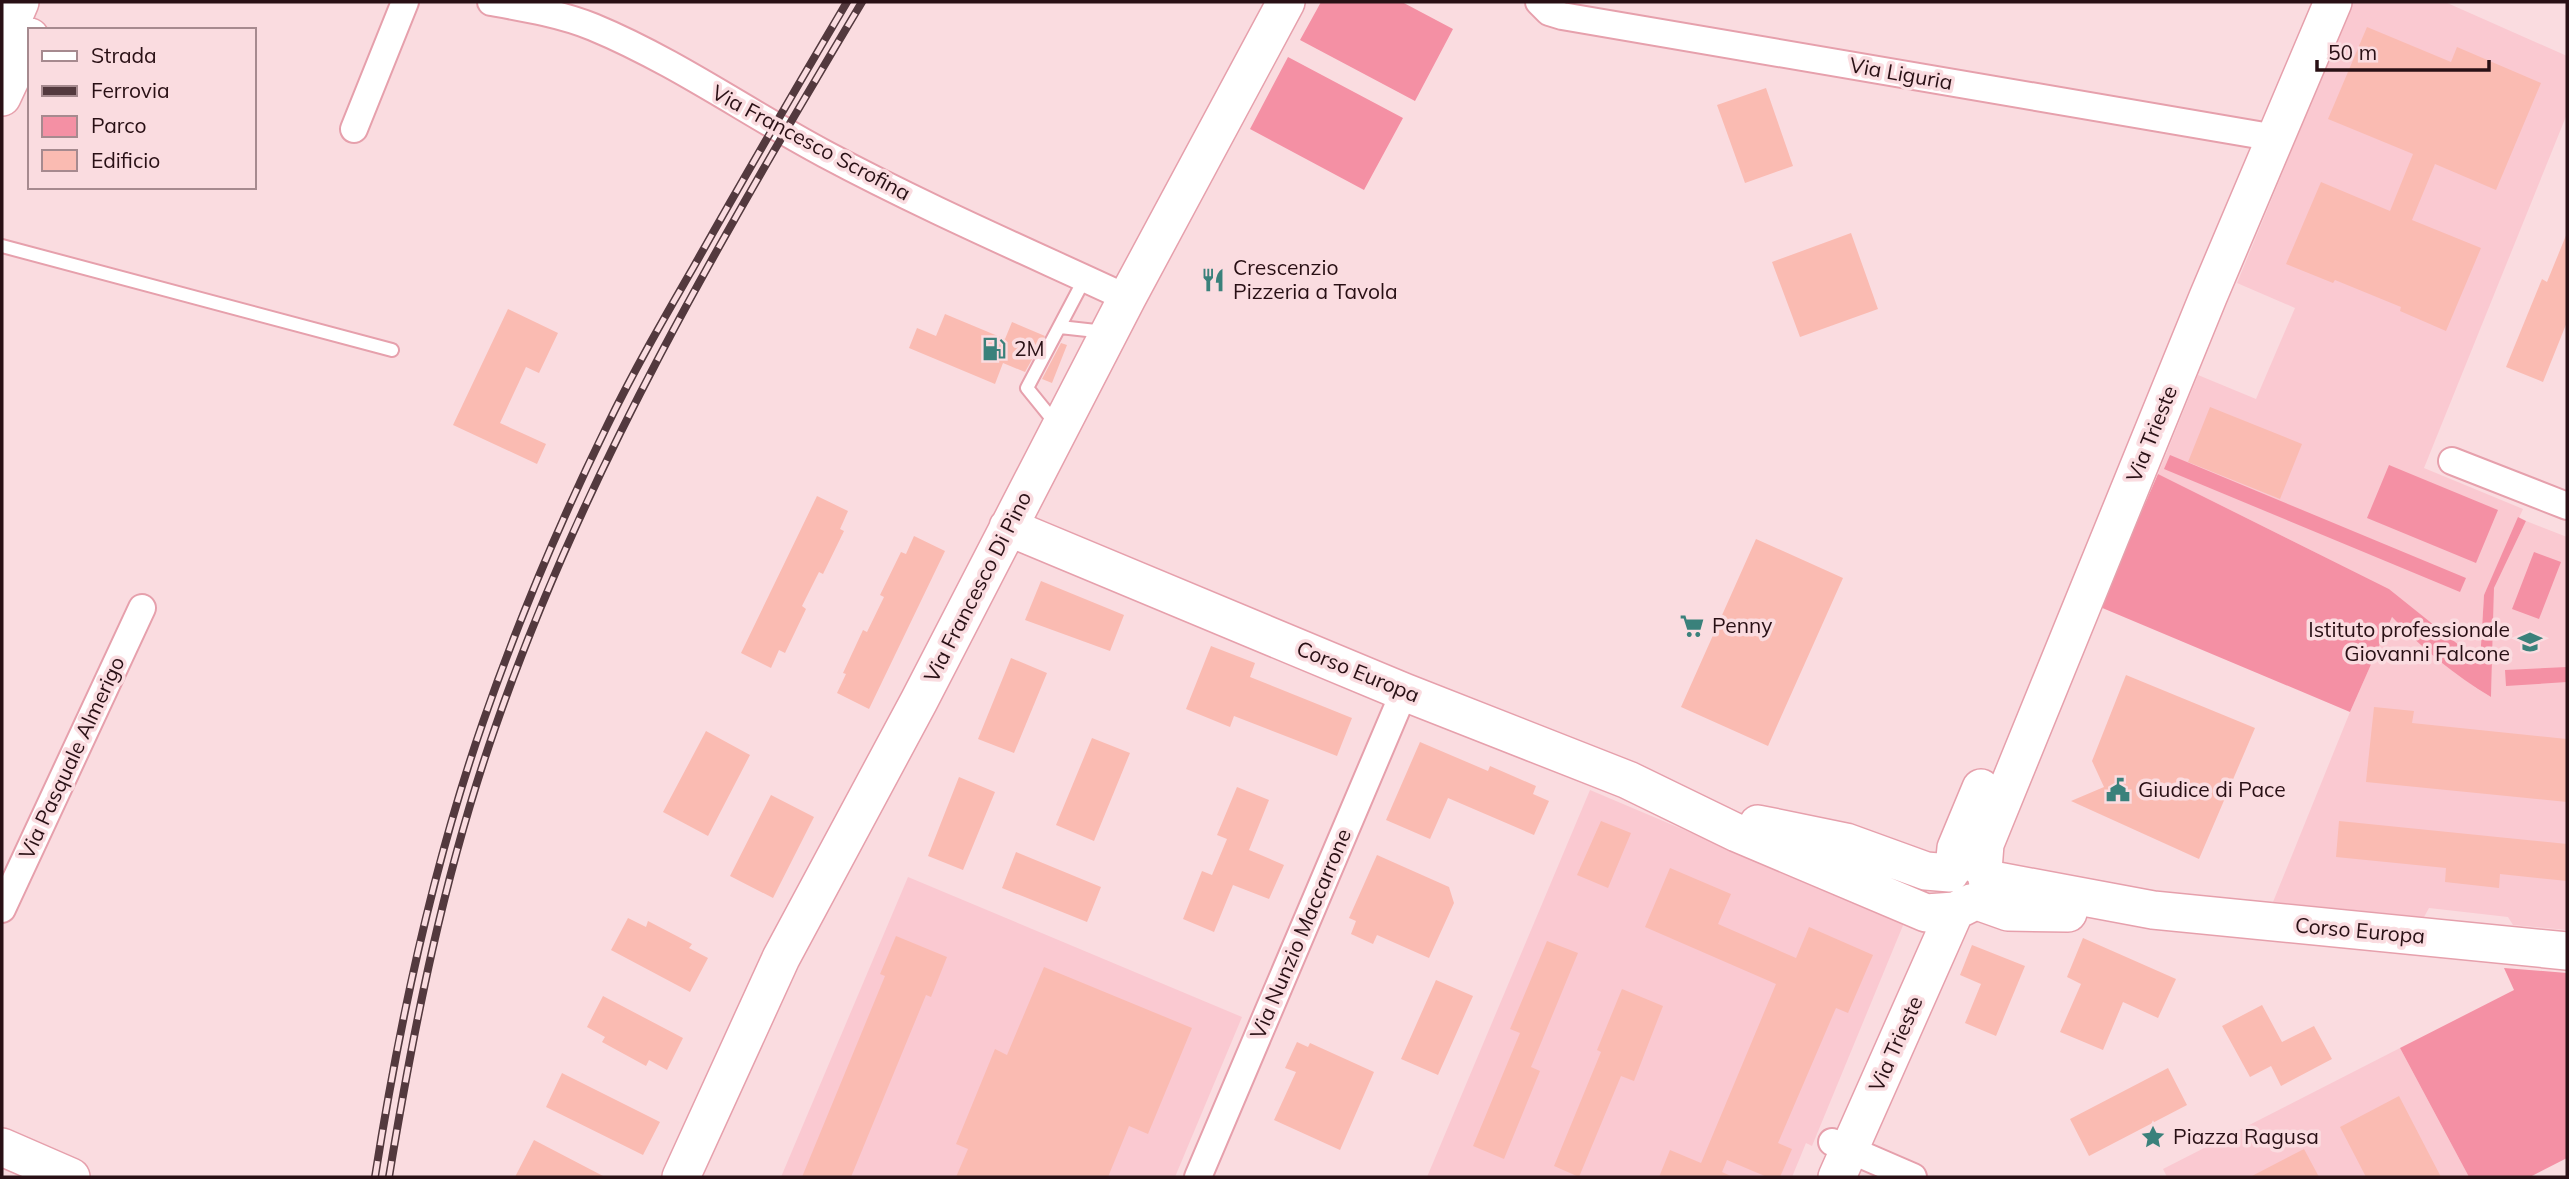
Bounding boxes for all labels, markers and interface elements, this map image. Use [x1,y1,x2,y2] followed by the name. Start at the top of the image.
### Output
[28,28,256,189] legend
[2317,28,2488,72] scale bar
[2328,39,2377,65] text: 50 m
[91,42,157,68] text: Strada
[1848,51,1955,95] street label: Via Liguria
[91,77,170,103] text: Ferrovia
[708,79,915,206] street label: Via Francesco Scrofina
[91,112,146,138] text: Parco
[91,147,160,173] text: Edificio
[1233,254,1398,304] place label: Crescenzio Pizzeria a Tavola
[1199,266,1227,294] restaurant icon: Crescenzio Pizzeria a Tavola
[980,335,1008,363] fuel station icon: 2M
[1014,335,1045,361] place label: 2M
[2120,382,2182,486] street label: Via Trieste
[918,487,1036,686] street label: Via Francesco Di Pino
[1678,612,1706,640] supermarket icon: Penny
[1712,612,1772,638] place label: Penny
[2308,616,2510,666] place label: Istituto professionale Giovanni Falcone
[2516,628,2544,656] school or university icon: Istituto professionale Giovanni Falcone
[1293,635,1424,708] street label: Corso Europa
[13,652,130,863] street label: Via Pasquale Almerigo
[2104,776,2132,804] public building icon: Giudice di Pace
[2138,776,2286,802] place label: Giudice di Pace
[1244,825,1356,1043] street label: Via Nunzio Maccarrone
[2294,911,2426,949] street label: Corso Europa
[1862,992,1928,1095] street label: Via Trieste
[2139,1123,2167,1151] place icon: Piazza Ragusa
[2173,1123,2319,1149] place label: Piazza Ragusa

